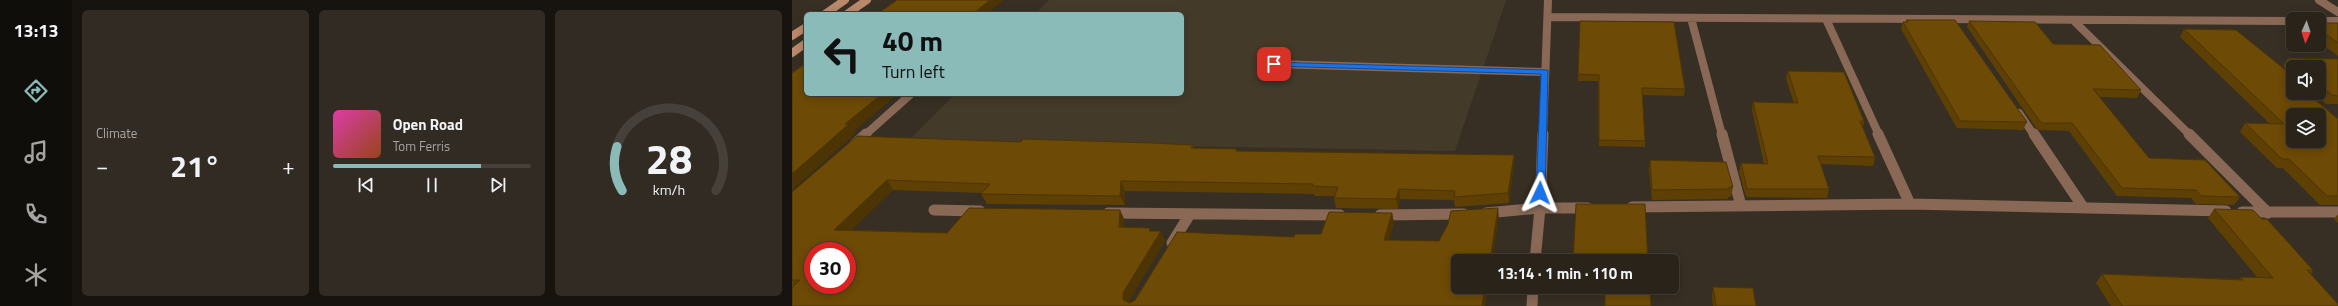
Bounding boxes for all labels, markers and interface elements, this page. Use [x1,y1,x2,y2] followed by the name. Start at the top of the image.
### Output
[2286,12,2326,52] north arrow
[2286,12,2326,148] map controls
[14,17,58,44] text: 13:13
[882,19,943,62] text: 40 m
[816,28,868,80] icon: left
[1257,47,1291,81] pin
[1263,53,1285,75] icon: arrive
[882,58,945,85] text: Turn left
[2286,60,2326,100] button: sound
[22,77,50,105] icon: directions
[2286,108,2326,148] button: layers
[393,113,463,136] text: Open Road
[96,123,137,143] text: Climate
[645,127,692,190] text: 28
[393,136,450,156] text: Tom Ferris
[22,138,50,166] icon: music
[170,143,221,189] text: 21°
[96,149,108,183] text: −
[282,149,295,183] text: +
[1519,172,1561,214] position arrow
[355,174,377,196] icon: previous
[421,174,443,196] icon: pause
[487,174,509,196] icon: next
[652,179,685,201] text: km/h
[22,200,50,228] icon: phone
[804,242,856,294] speed limit sign: 30
[22,261,50,289] icon: climate
[1497,262,1633,285] text: 13:14 · 1 min · 110 m

